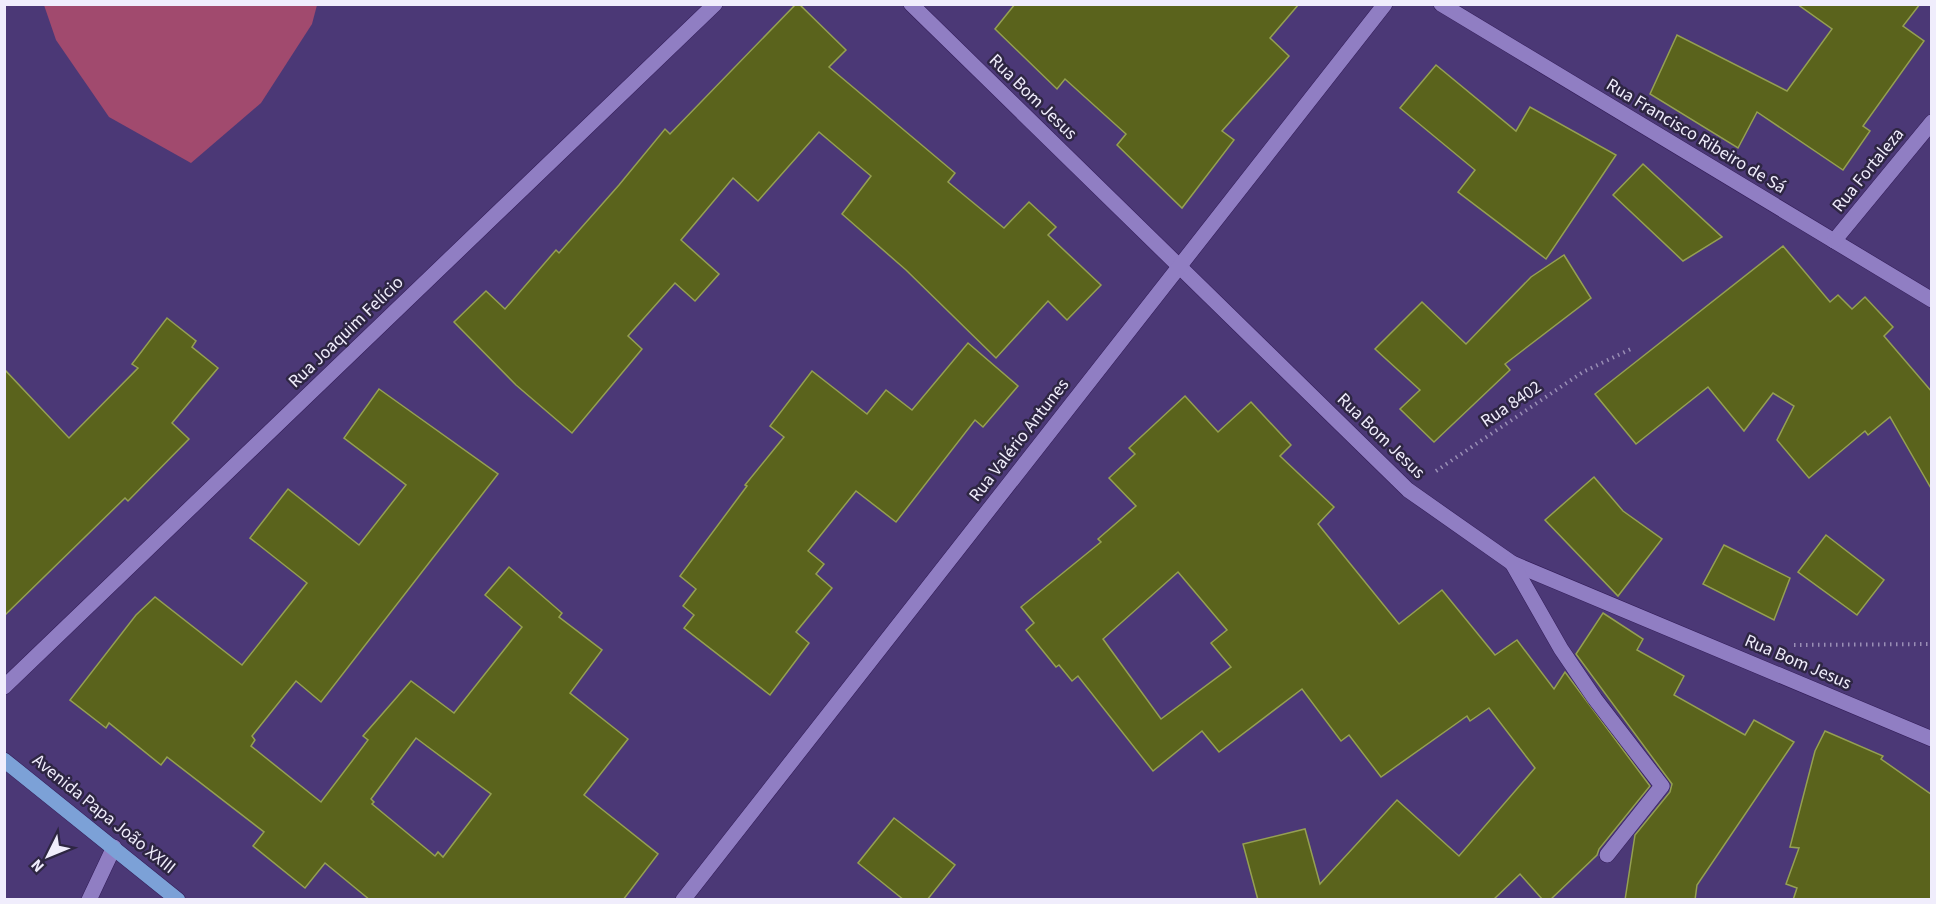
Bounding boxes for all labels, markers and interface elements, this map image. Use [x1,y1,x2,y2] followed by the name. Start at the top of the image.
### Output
[983,48,1083,146] street label: Rua Bom Jesus
[1601,72,1791,200] street label: Rua Francisco Ribeiro de Sá
[1826,123,1910,217] street label: Rua Fortaleza
[283,270,409,394] street label: Rua Joaquim Felício
[963,373,1075,507] street label: Rua Valério Antunes
[1476,374,1546,434] street label: Rua 8402
[1331,387,1431,485] street label: Rua Bom Jesus
[1741,628,1855,696] street label: Rua Bom Jesus
[27,748,181,880] street label: Avenida Papa João XXIII
[18,826,78,886] north arrow
[26,854,49,877] text: N

